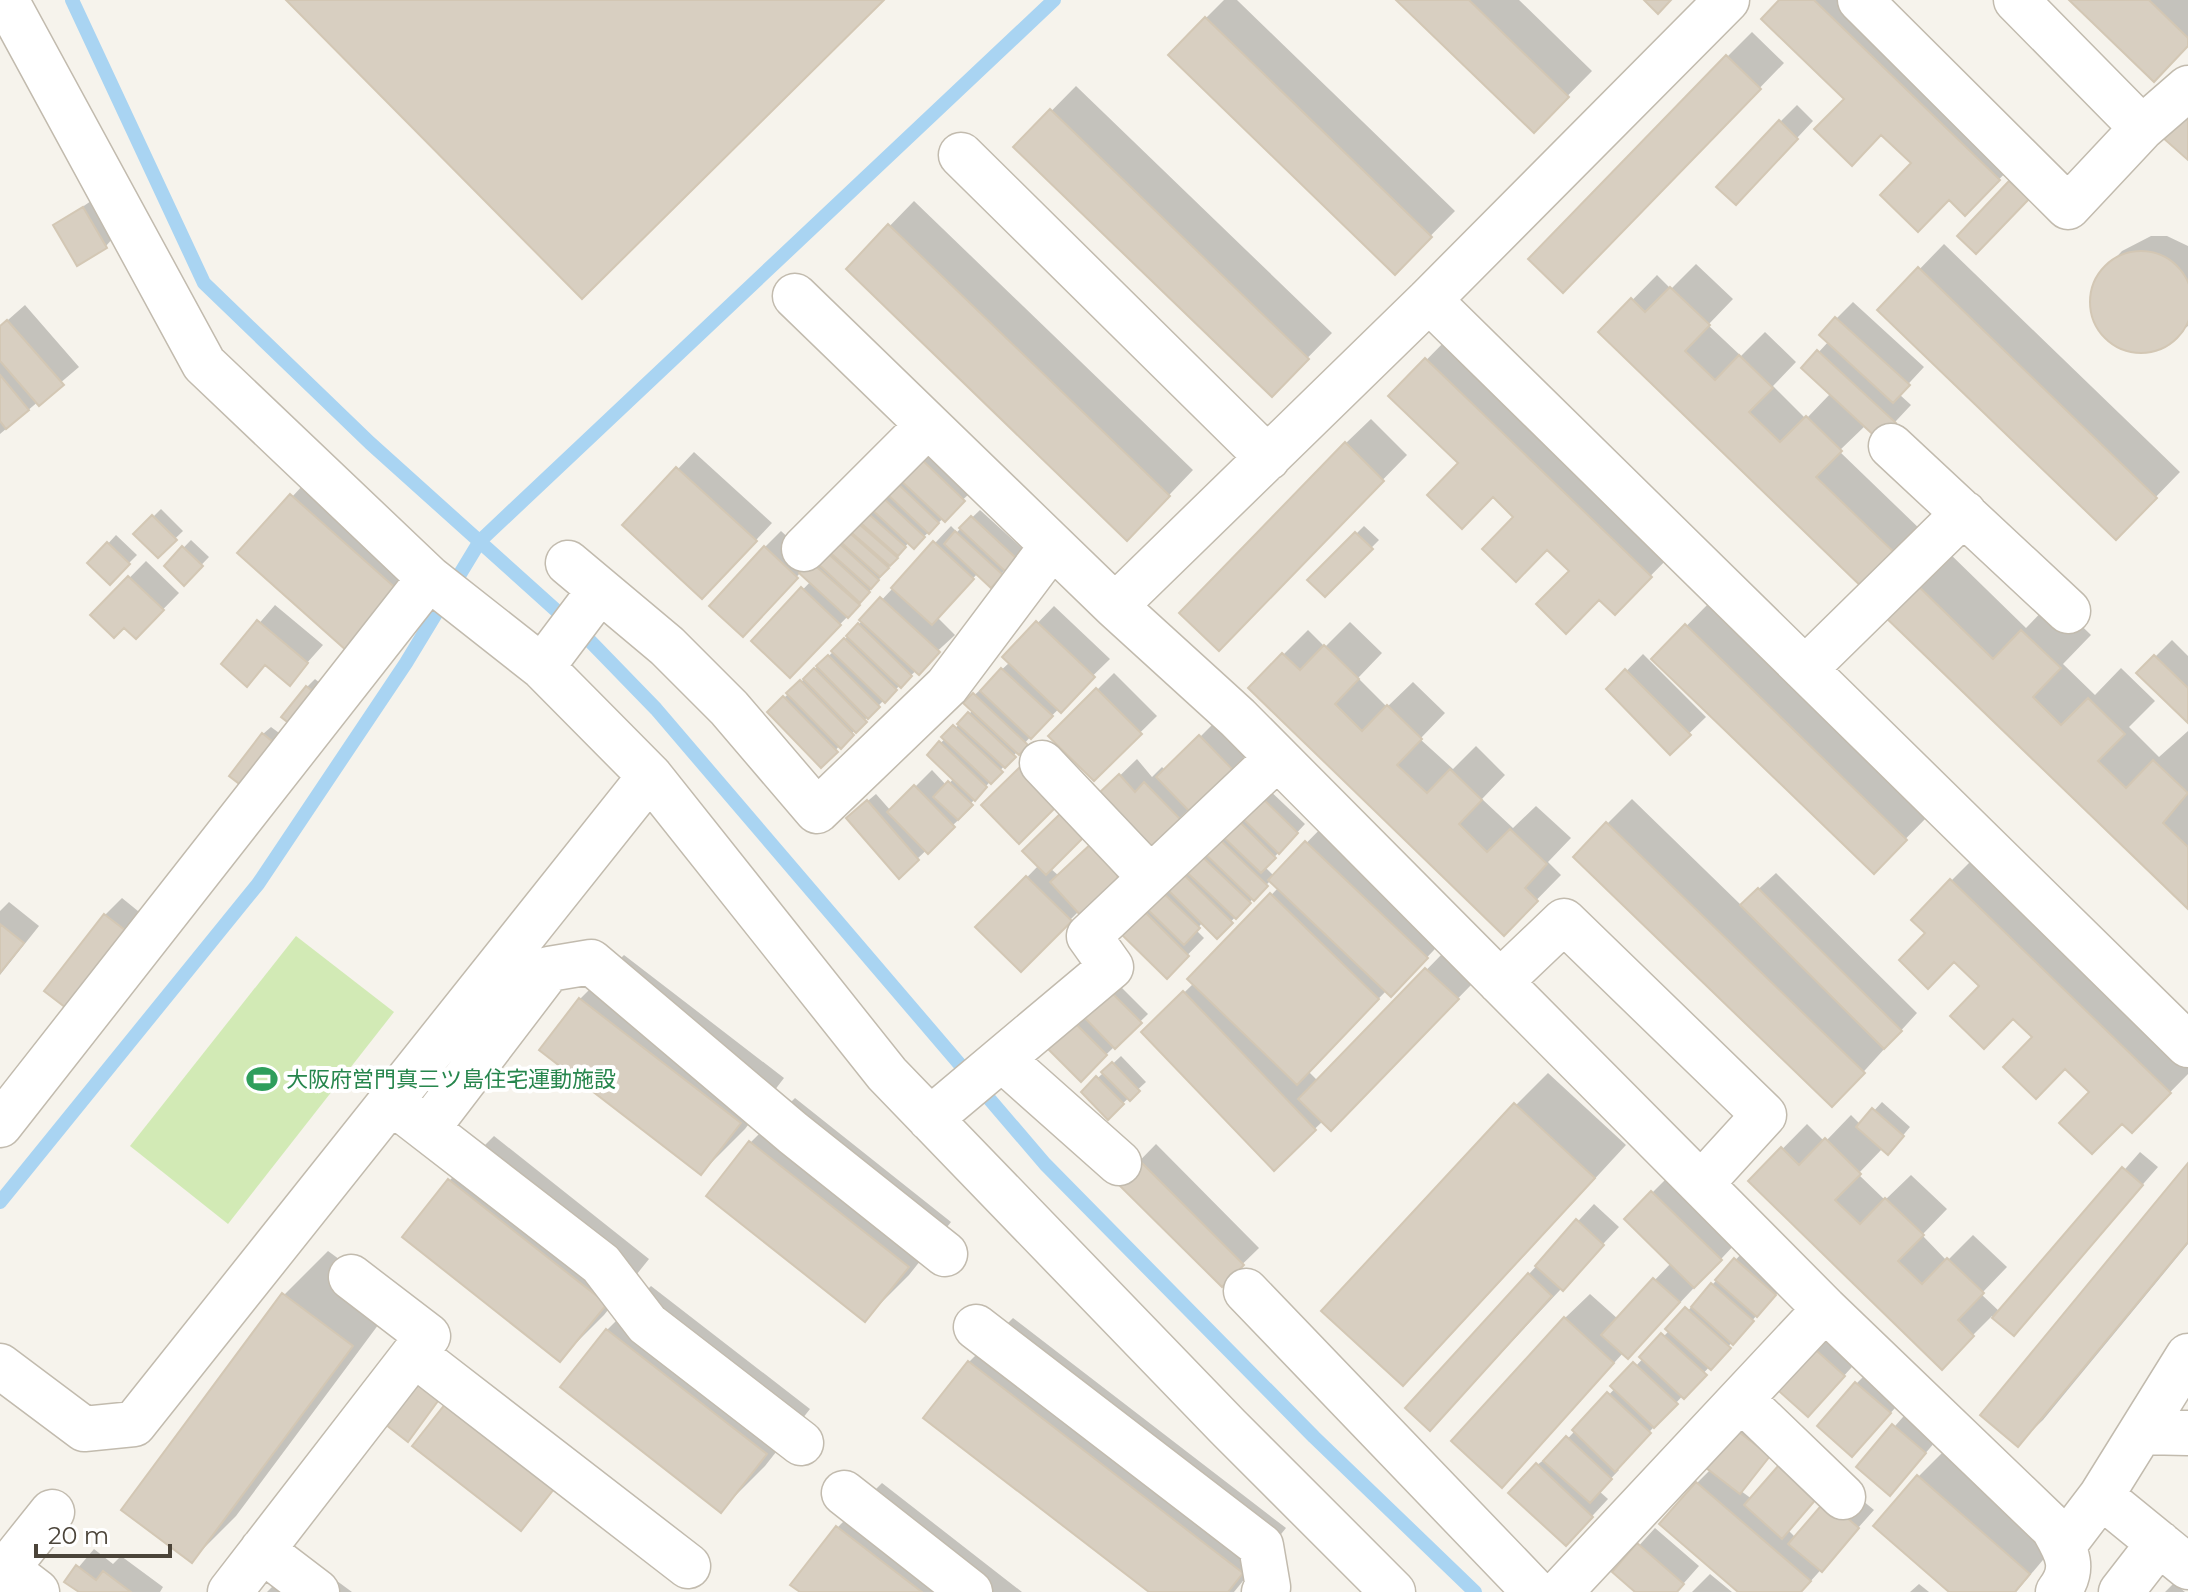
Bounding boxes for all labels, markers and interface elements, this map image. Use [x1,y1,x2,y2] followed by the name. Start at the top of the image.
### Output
[245,1062,279,1096] sports icon: 大阪府営門真三ツ島住宅運動施設
[286,1066,616,1093] place label: 大阪府営門真三ツ島住宅運動施設
[36,1508,170,1558] scale bar
[48,1521,109,1550] text: 20 m

